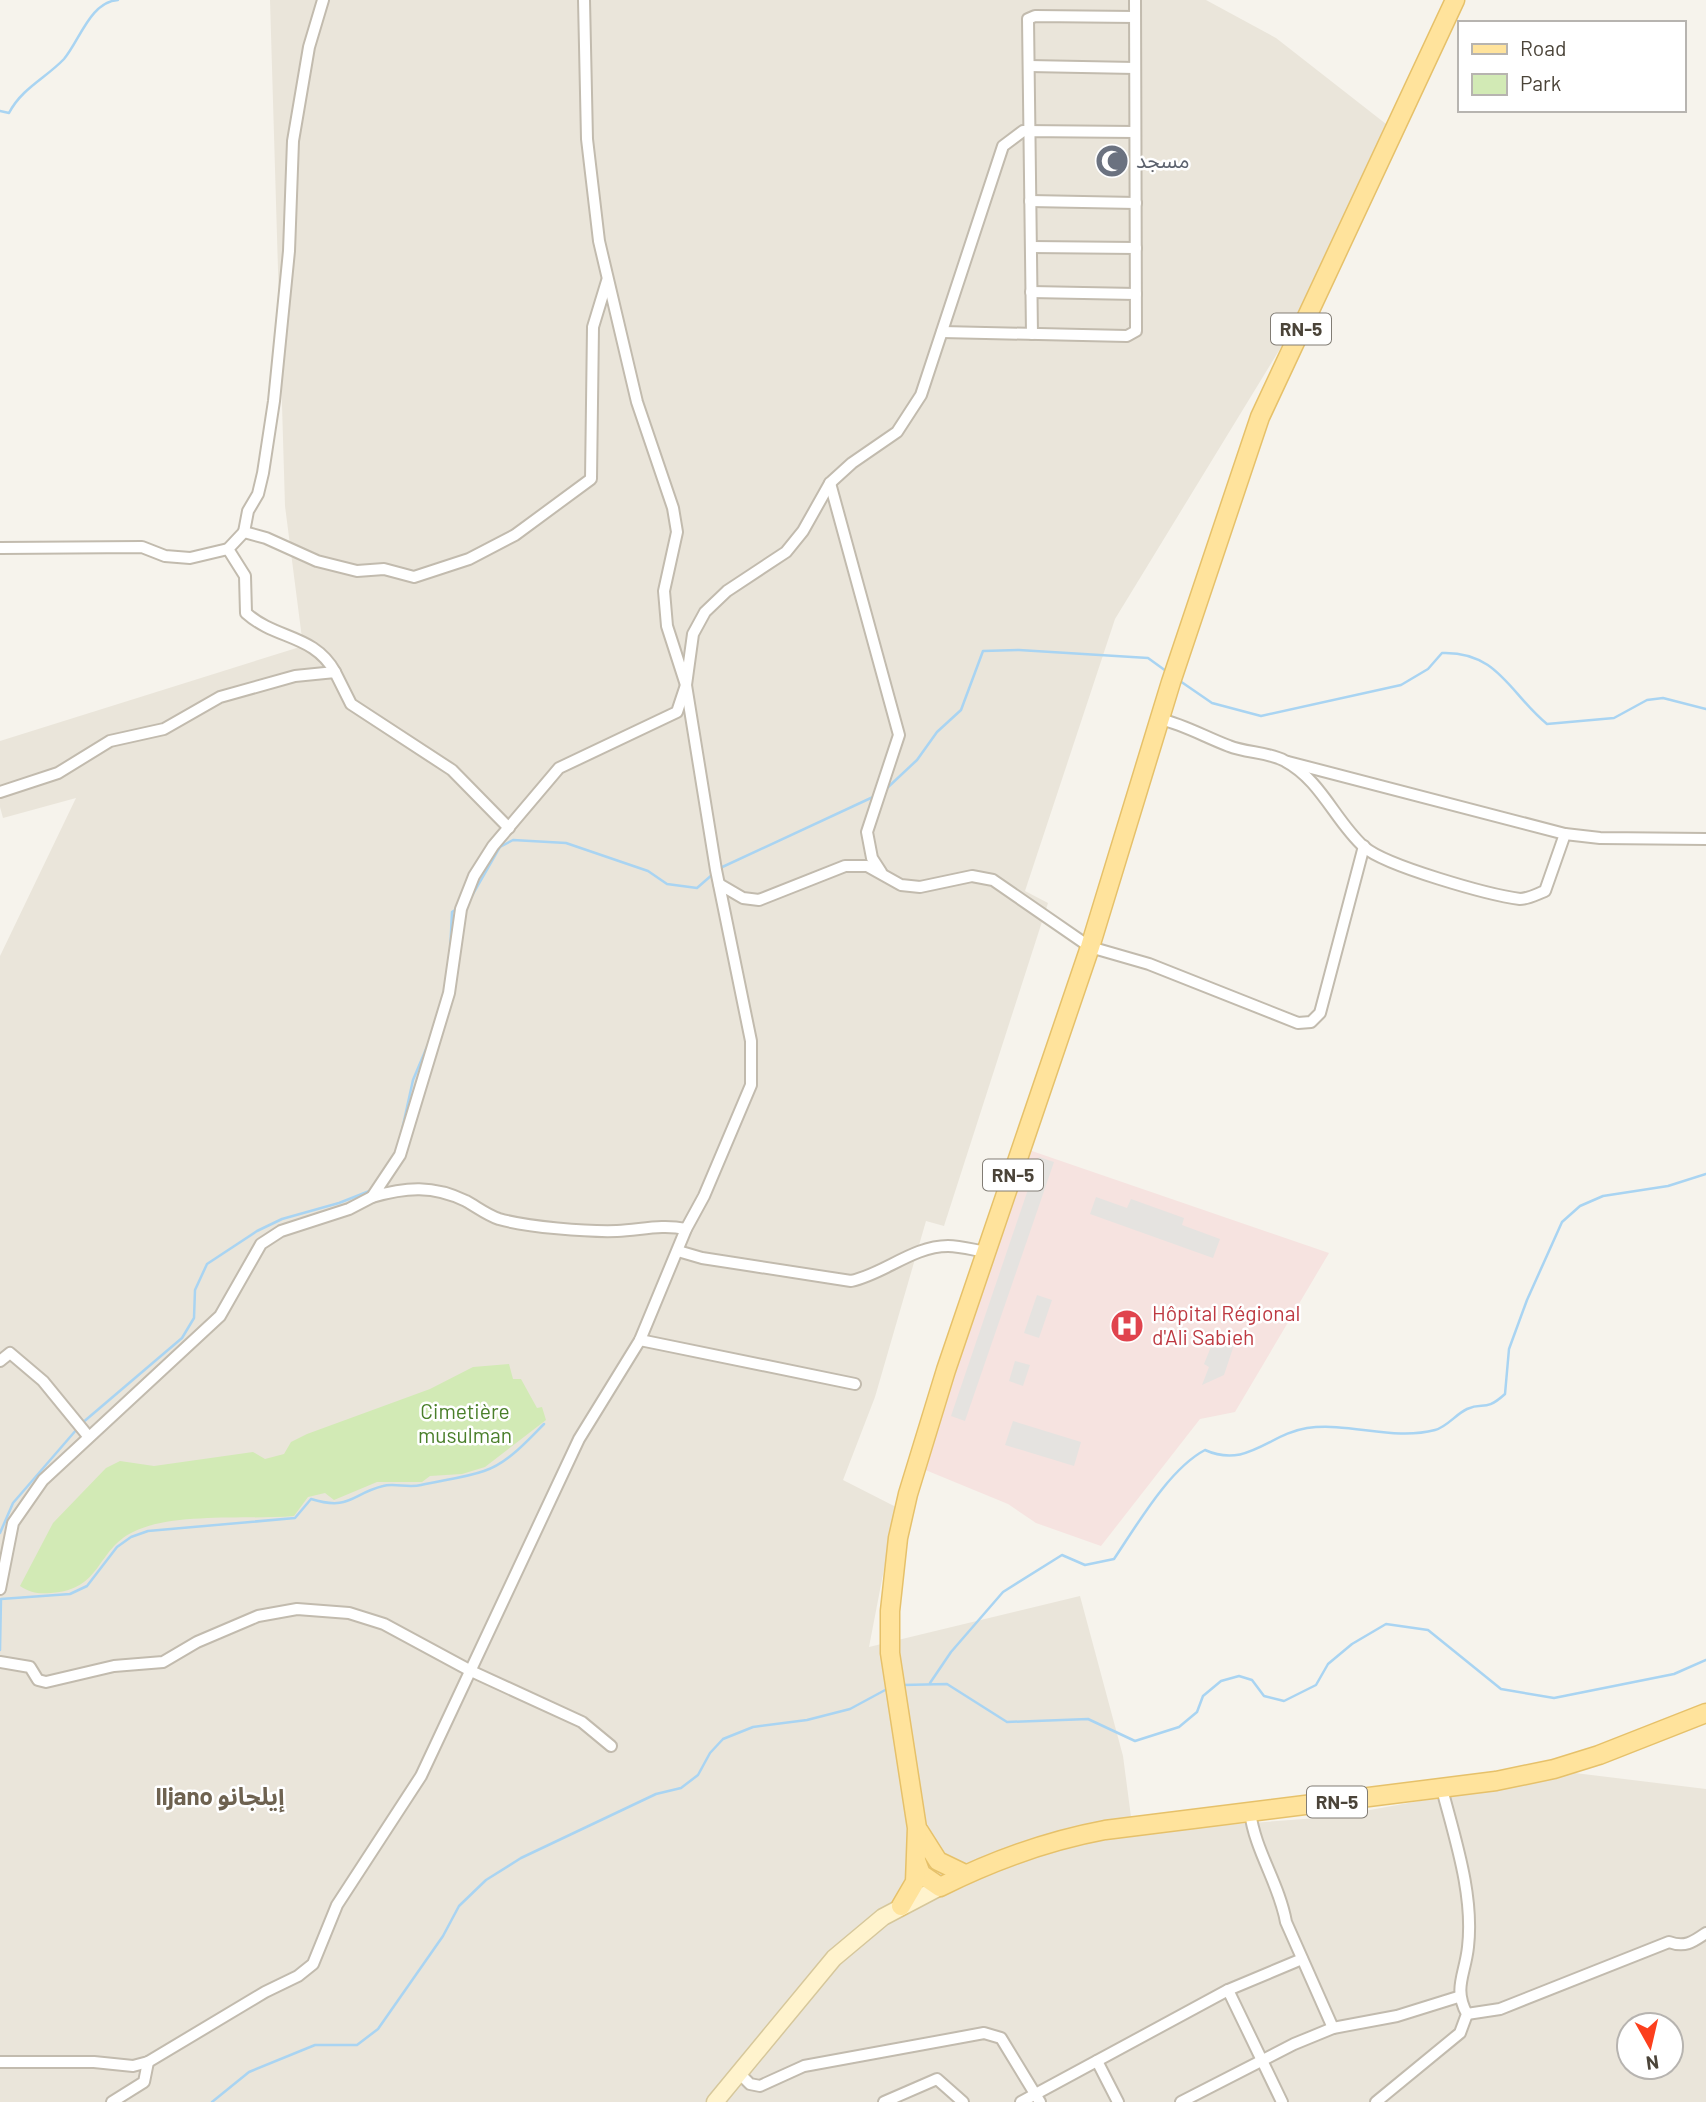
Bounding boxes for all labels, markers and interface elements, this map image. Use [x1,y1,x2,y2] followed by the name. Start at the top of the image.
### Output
[1458,21,1685,112] legend
[1520,35,1566,60] text: Road
[1520,70,1561,95] text: Park
[1093,142,1131,180] mosque icon: مسجد
[1136,147,1189,172] place label: مسجد
[1271,314,1331,344] road number: RN-5
[983,1160,1043,1190] road number: RN-5
[1152,1300,1300,1349] place label: Hôpital Régional d'Ali Sabieh
[1108,1307,1146,1345] hospital icon: Hôpital Régional d'Ali Sabieh
[418,1398,512,1447] park label: Cimetière musulman
[155,1781,285,1813] district label: Iljano إيلجانو
[1307,1786,1367,1818] road number: RN-5
[1615,2011,1685,2081] north arrow
[1645,2051,1660,2076] text: N

